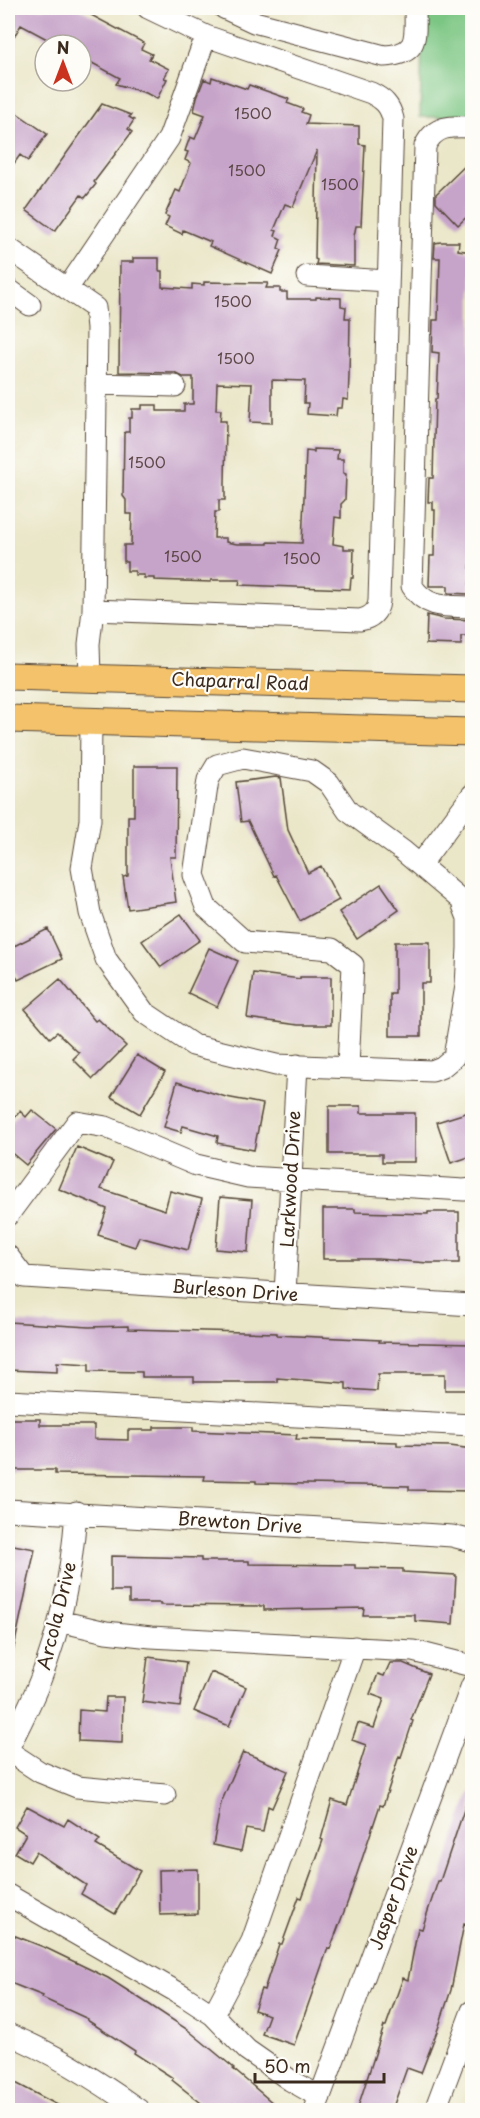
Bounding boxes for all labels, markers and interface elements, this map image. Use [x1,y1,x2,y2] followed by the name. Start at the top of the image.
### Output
[33,33,93,93] north arrow
[57,35,69,59] text: N
[234,101,272,124] house number: 1500
[228,158,266,181] house number: 1500
[321,172,359,195] house number: 1500
[214,289,252,312] house number: 1500
[217,346,255,369] house number: 1500
[128,450,166,473] house number: 1500
[164,544,202,567] house number: 1500
[283,546,321,569] house number: 1500
[171,665,309,696] street label: Chaparral Road
[272,1110,307,1248] street label: Larkwood Drive
[171,1272,299,1307] street label: Burleson Drive
[177,1504,303,1539] street label: Brewton Drive
[29,1559,82,1673] street label: Arcola Drive
[361,1842,424,1953] street label: Jasper Drive
[255,2046,384,2084] scale bar
[264,2052,311,2079] text: 50 m

